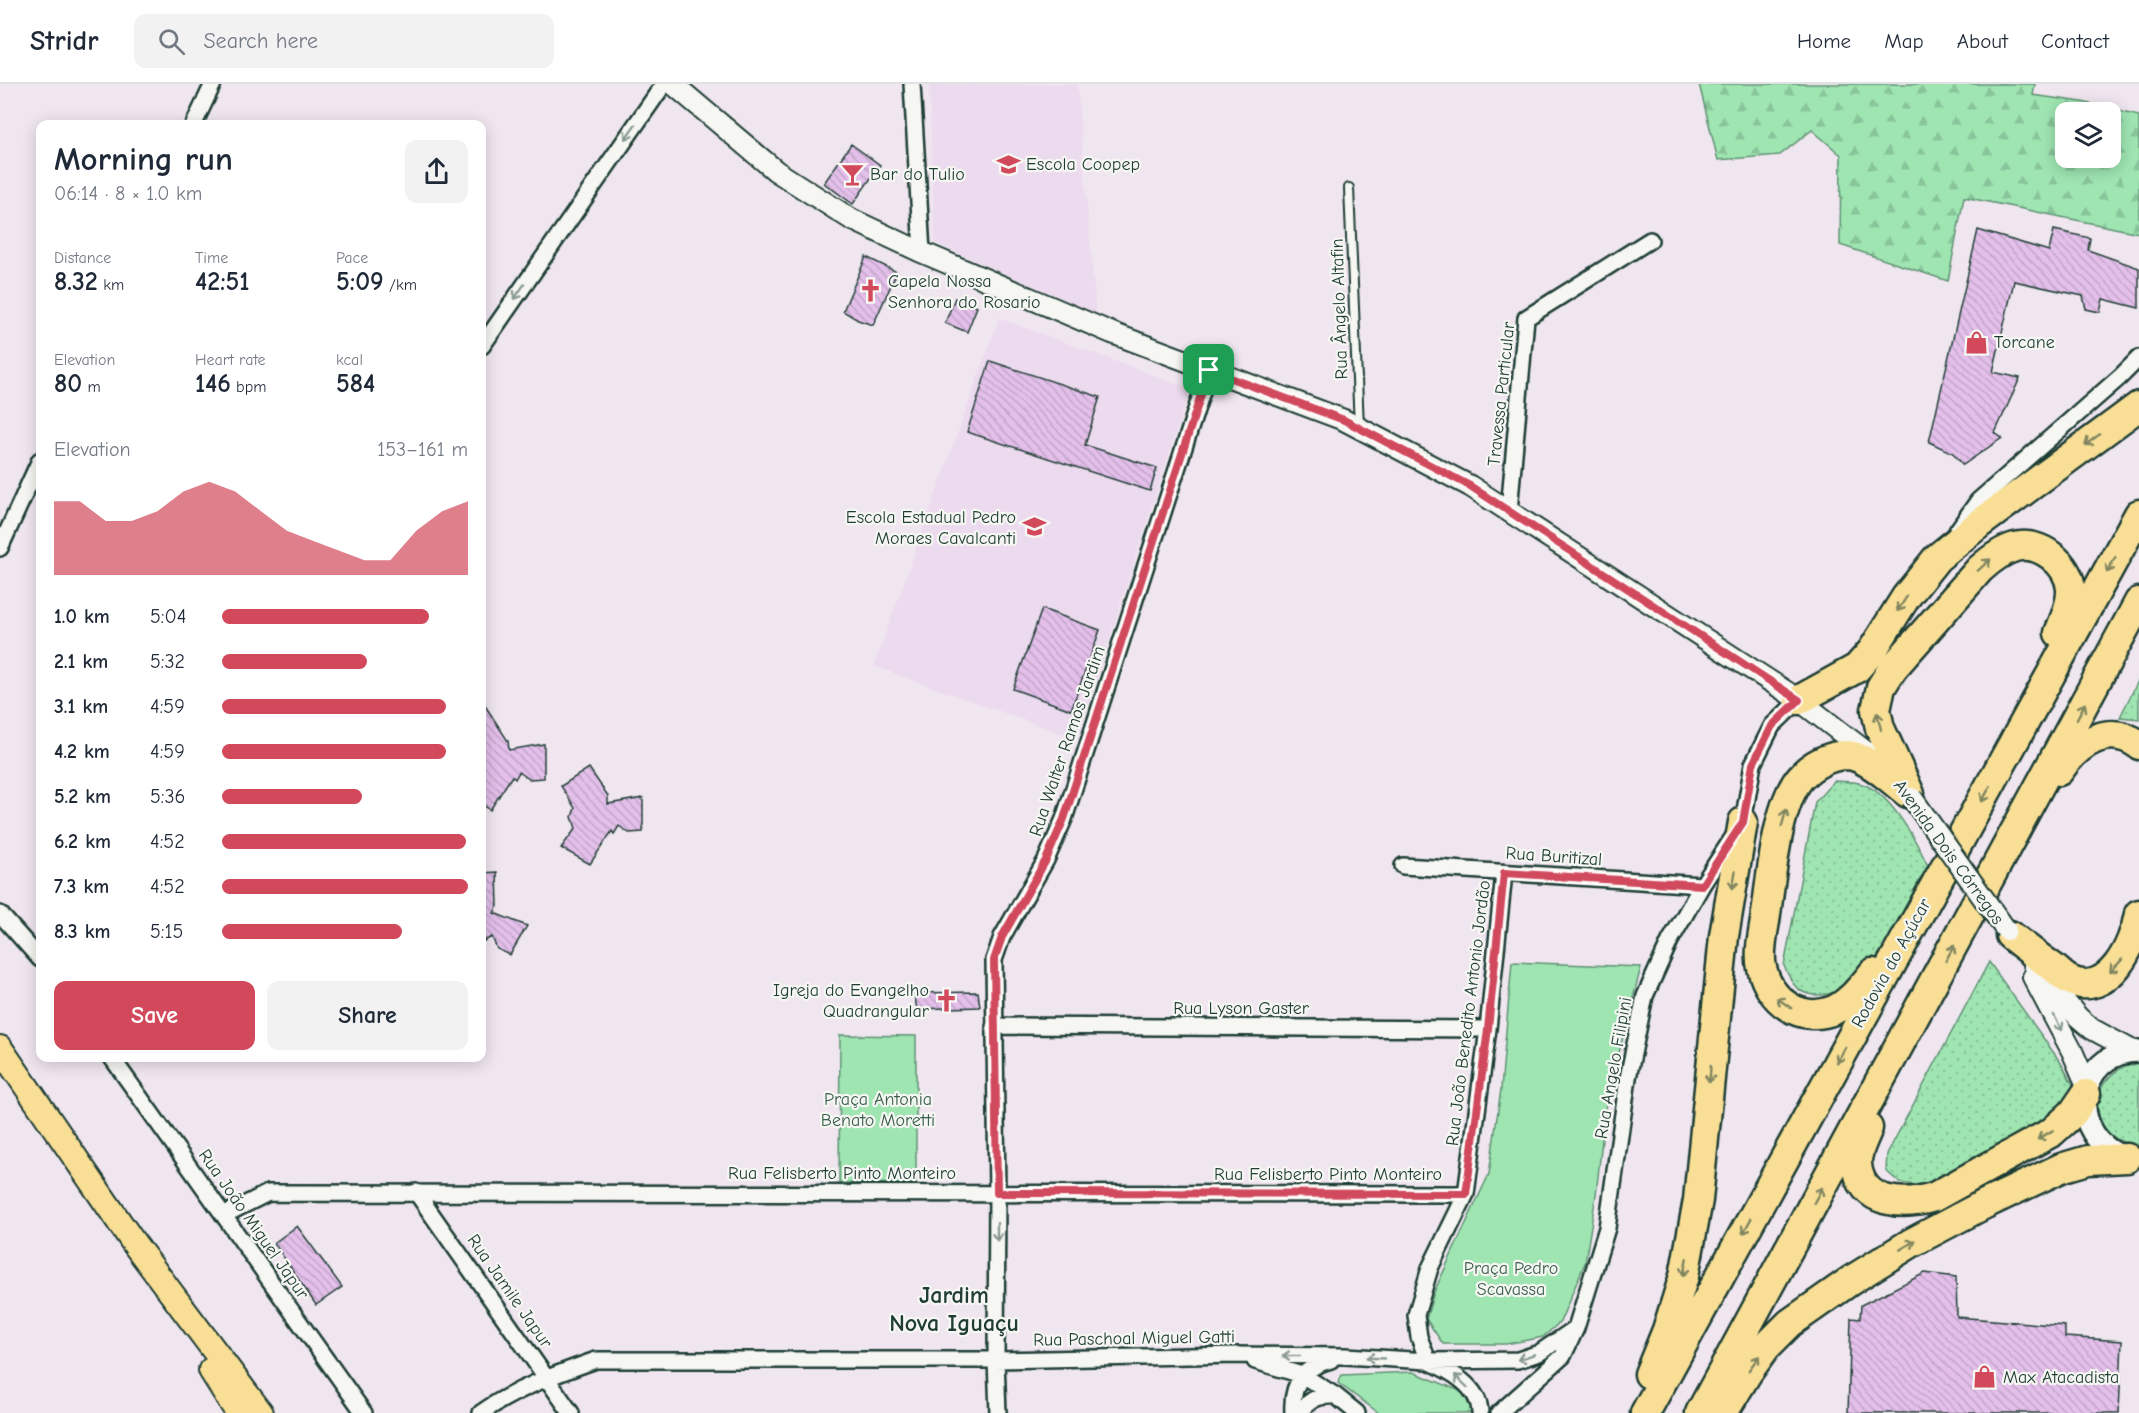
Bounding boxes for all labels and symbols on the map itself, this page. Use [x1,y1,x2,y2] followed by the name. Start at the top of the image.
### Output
[624,123,636,140] one-way arrow
[995,151,1021,177] school or university icon: Escola Coopep
[1026,154,1140,175] place label: Escola Coopep
[839,161,865,187] bar icon: Bar do Tulio
[870,164,965,185] place label: Bar do Tulio
[1326,238,1352,380] street label: Rua Ângelo Altafin
[888,271,1041,313] place label: Capela Nossa Senhora do Rosario
[857,278,883,304] church icon: Capela Nossa Senhora do Rosario
[513,284,525,300] one-way arrow
[1483,320,1520,467] street label: Travessa Particular
[1963,329,1989,355] shop icon: Torcane
[1994,332,2055,353] place label: Torcane
[1183,344,1234,395] pin
[2085,434,2101,447] one-way arrow
[846,507,1016,549] place label: Escola Estadual Pedro Moraes Cavalcanti
[1021,514,1047,540] school or university icon: Escola Estadual Pedro Moraes Cavalcanti
[2105,556,2116,574] one-way arrow
[1976,558,1991,572] one-way arrow
[1896,596,1908,612] one-way arrow
[1025,643,1110,839] street label: Rua Walter Ramos Jardim
[2075,703,2087,720] one-way arrow
[1872,712,1884,731] one-way arrow
[1889,776,2008,929] street label: Avenida Dois Córregos
[1979,785,1991,802] one-way arrow
[1778,809,1790,828] one-way arrow
[1505,843,1603,870] street label: Rua Buritizal
[1728,870,1739,889] one-way arrow
[1442,879,1495,1147] street label: Rua João Benedito Antonio Jordão
[1847,894,1936,1031] street label: Rodovia do Açúcar
[1945,944,1956,962] one-way arrow
[2108,959,2123,974] one-way arrow
[773,980,930,1022] place label: Igreja do Evangelho Quadrangular
[934,987,960,1013] church icon: Igreja do Evangelho Quadrangular
[1591,995,1636,1141] street label: Rua Angelo Filipini
[1776,997,1792,1009] one-way arrow
[1173,998,1310,1019] street label: Rua Lyson Gaster
[2053,1014,2064,1032] one-way arrow
[1835,1046,1847,1063] one-way arrow
[1704,1063,1715,1083] one-way arrow
[821,1089,935,1131] park label: Praça Antonia Benato Moretti
[2037,1130,2054,1142] one-way arrow
[194,1145,314,1304] street label: Rua João Miguel Japur
[728,1163,956,1184] street label: Rua Felisberto Pinto Monteiro
[1214,1164,1442,1185] street label: Rua Felisberto Pinto Monteiro
[1813,1187,1824,1205] one-way arrow
[1741,1217,1753,1234] one-way arrow
[991,1221,1003,1241] one-way arrow
[463,1230,557,1353] street label: Rua Jamile Japur
[1899,1239,1916,1251] one-way arrow
[1679,1256,1690,1276] one-way arrow
[1464,1258,1558,1300] park label: Praça Pedro Scavassa
[889,1281,1019,1337] district label: Jardim Nova Iguaçu
[1033,1326,1235,1351] street label: Rua Paschoal Miguel Gatti
[1282,1350,1302,1362] one-way arrow
[1366,1352,1386,1363] one-way arrow
[1517,1352,1536,1363] one-way arrow
[1748,1356,1761,1372] one-way arrow
[1972,1364,1998,1390] shop icon: Max Atacadista
[2003,1367,2119,1388] place label: Max Atacadista
[1453,1373,1468,1388] one-way arrow

